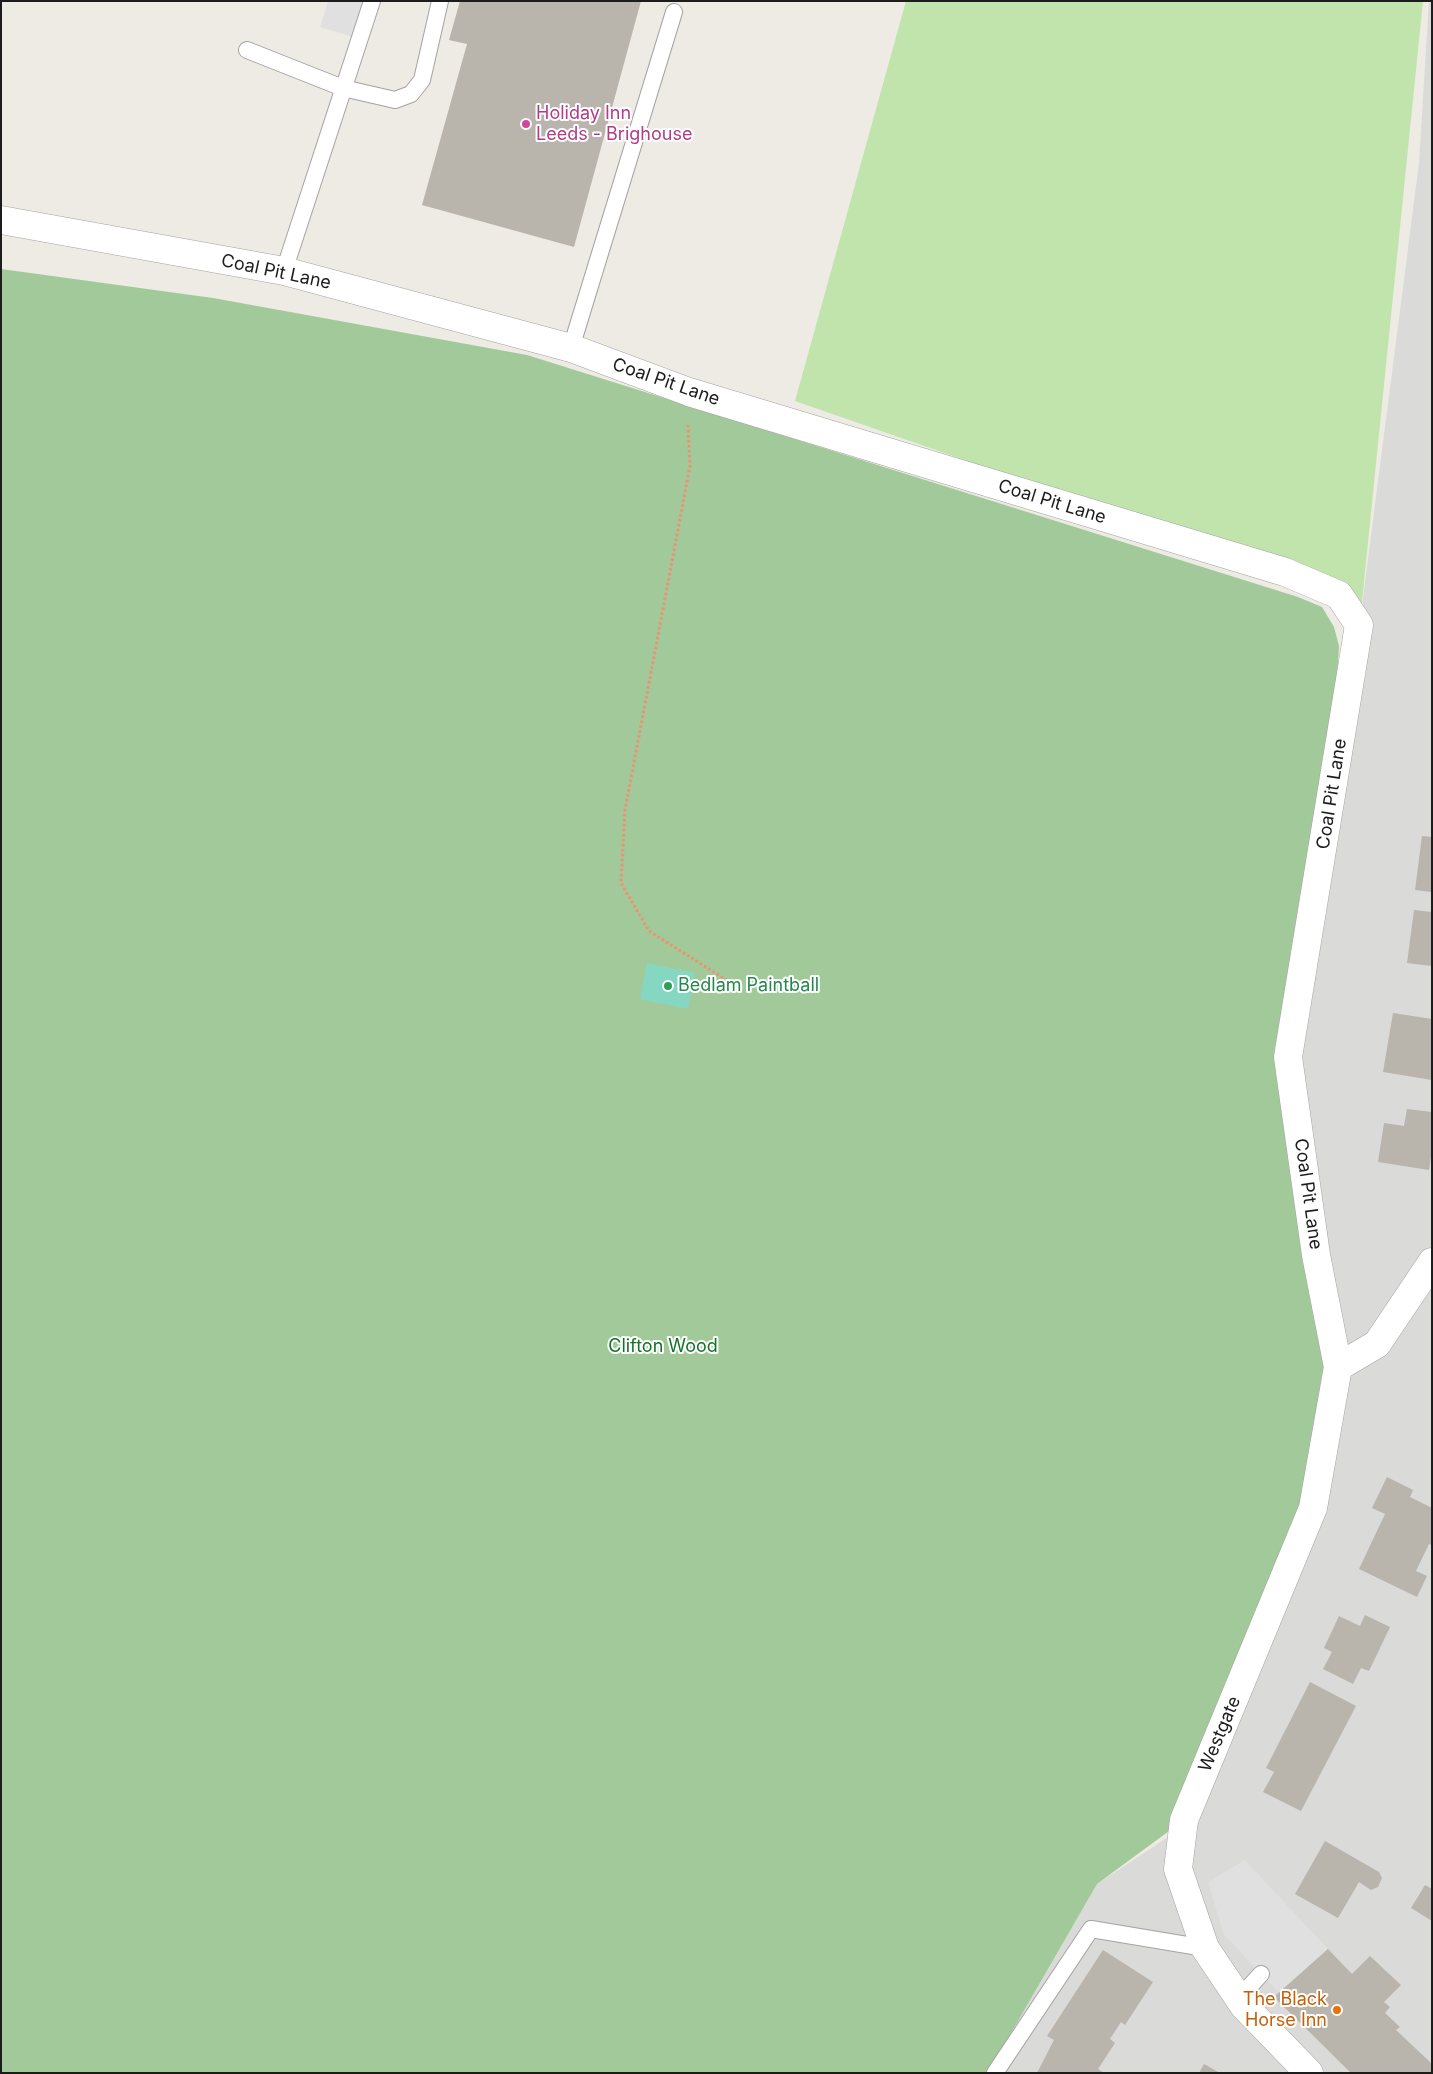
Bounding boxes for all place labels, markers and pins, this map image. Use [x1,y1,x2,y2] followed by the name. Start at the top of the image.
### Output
[536,103,692,146] place label: Holiday Inn Leeds - Brighouse
[520,118,532,130] marker: Holiday Inn Leeds - Brighouse
[678,975,819,997] place label: Bedlam Paintball
[662,980,674,992] marker: Bedlam Paintball
[1243,1989,1327,2032] place label: The Black Horse Inn
[1331,2004,1343,2016] marker: The Black Horse Inn

